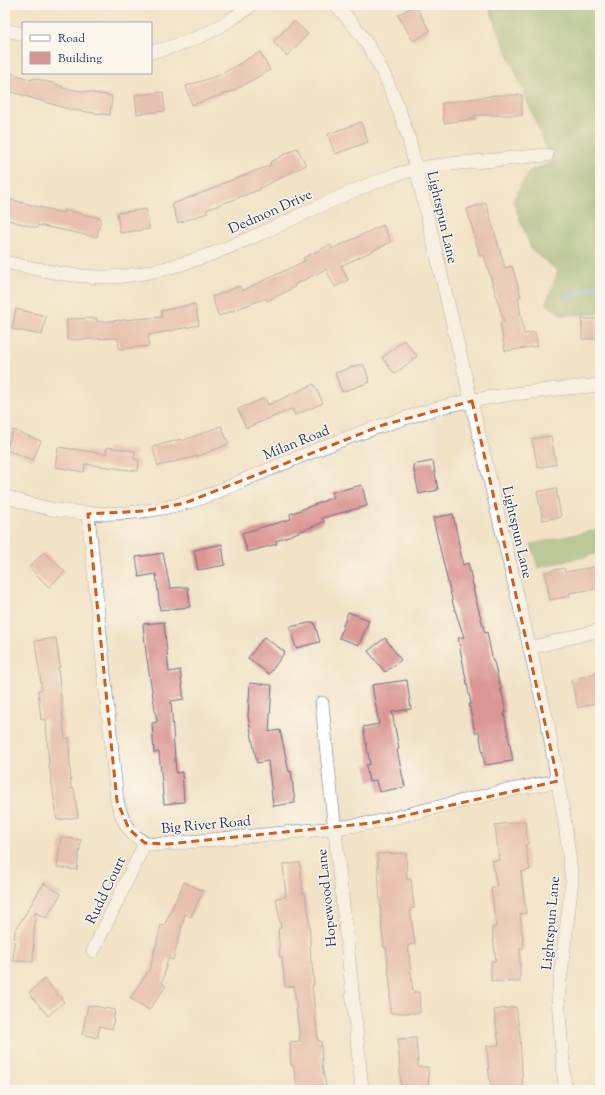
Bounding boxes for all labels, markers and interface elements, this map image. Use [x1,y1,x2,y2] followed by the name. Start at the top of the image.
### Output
[22,22,152,74] legend
[58,30,85,48] text: Road
[58,50,102,68] text: Building
[421,169,461,266] street label: Lightspun Lane
[226,185,316,240] street label: Dedmon Drive
[261,421,333,466] street label: Milan Road
[496,484,536,581] street label: Lightspun Lane
[161,812,252,840] street label: Big River Road
[313,848,343,948] street label: Hopewood Lane
[82,853,132,928] street label: Rudd Court
[538,875,566,971] street label: Lightspun Lane

